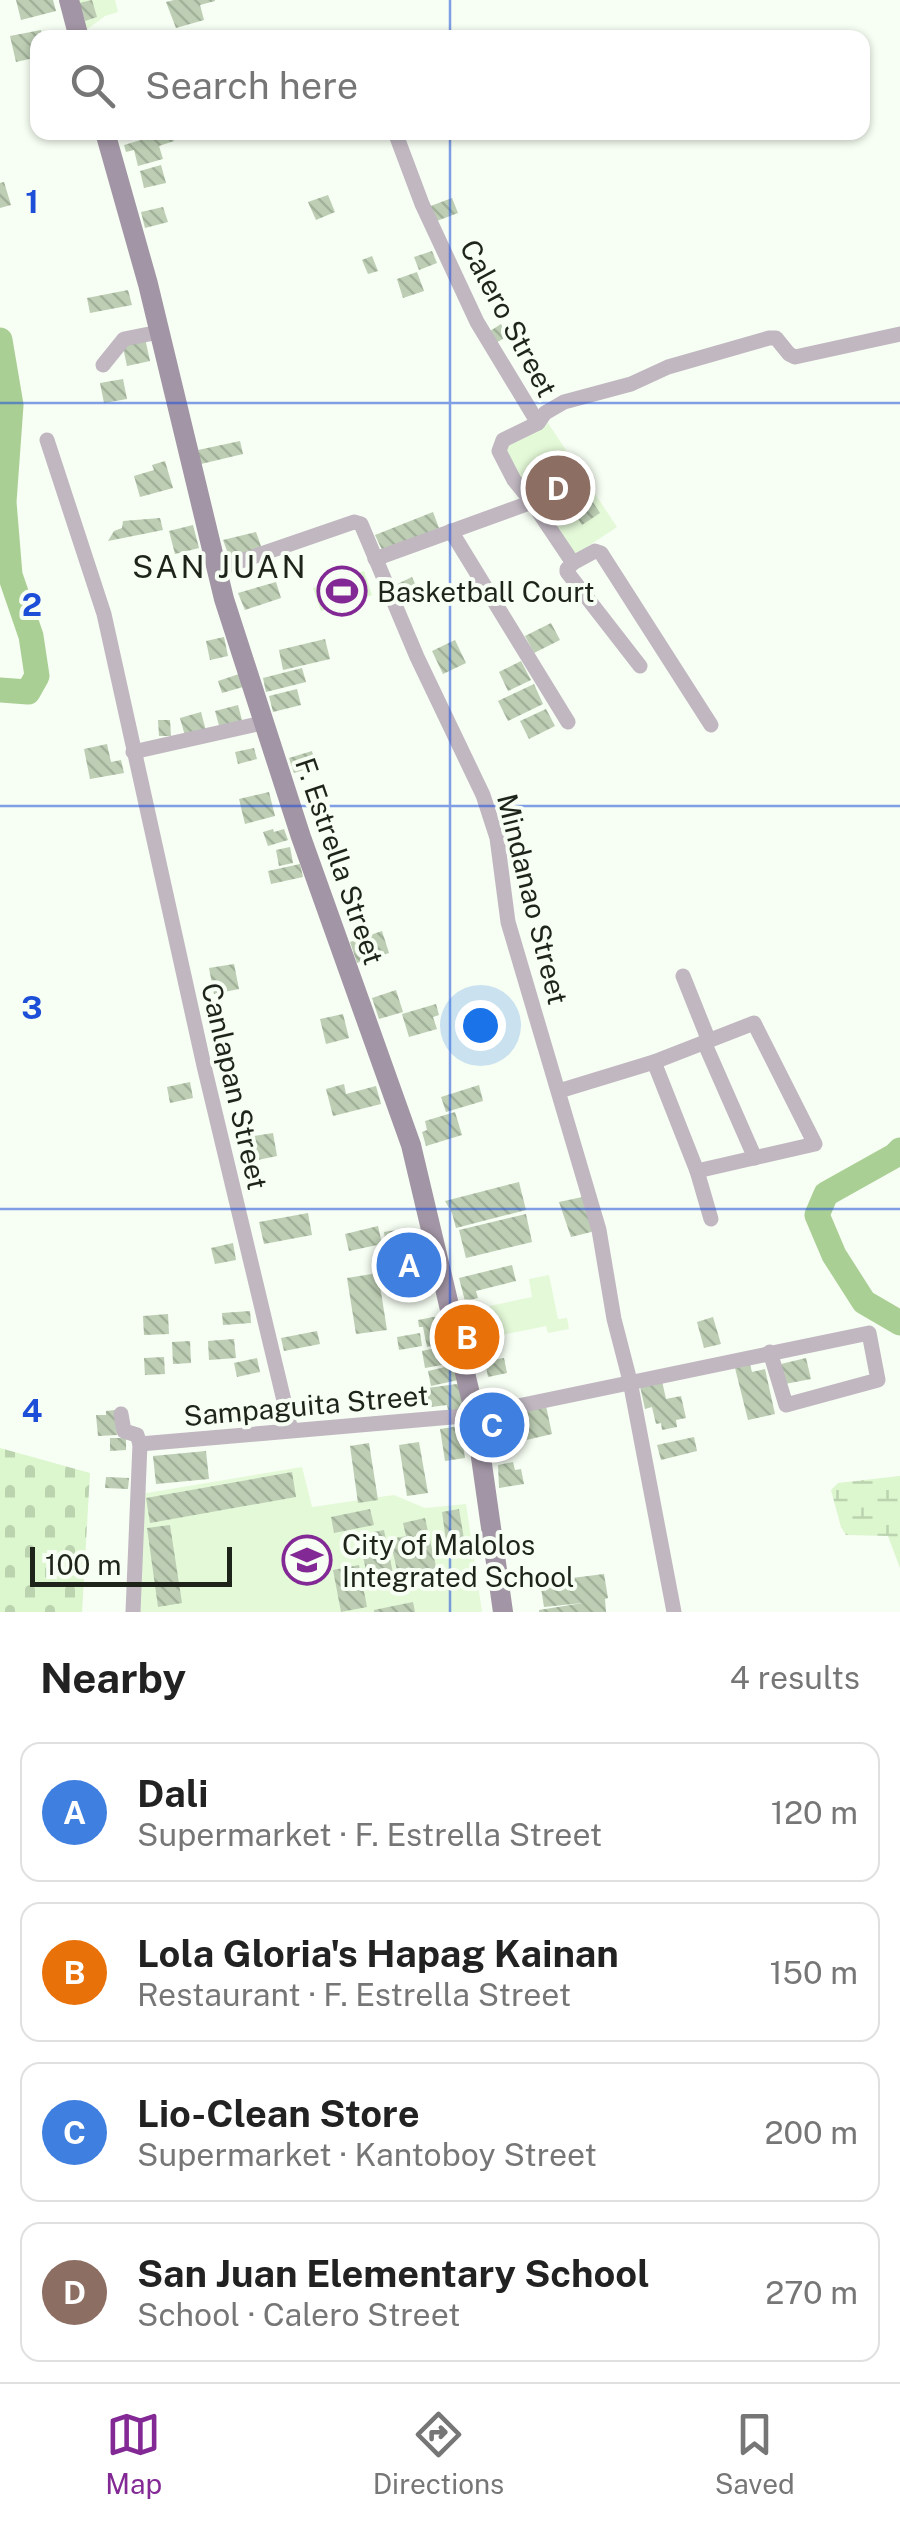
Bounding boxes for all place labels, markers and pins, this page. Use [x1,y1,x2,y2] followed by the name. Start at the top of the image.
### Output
[526,450,590,526] pin: D
[316,565,368,617] sports icon: Basketball Court
[377,575,595,608] place label: Basketball Court
[376,1228,442,1302] pin: A
[434,1300,500,1374] pin: B
[460,1388,524,1462] pin: C
[342,1528,574,1593] place label: City of Malolos Integrated School
[281,1534,333,1586] school or university icon: City of Malolos Integrated School

